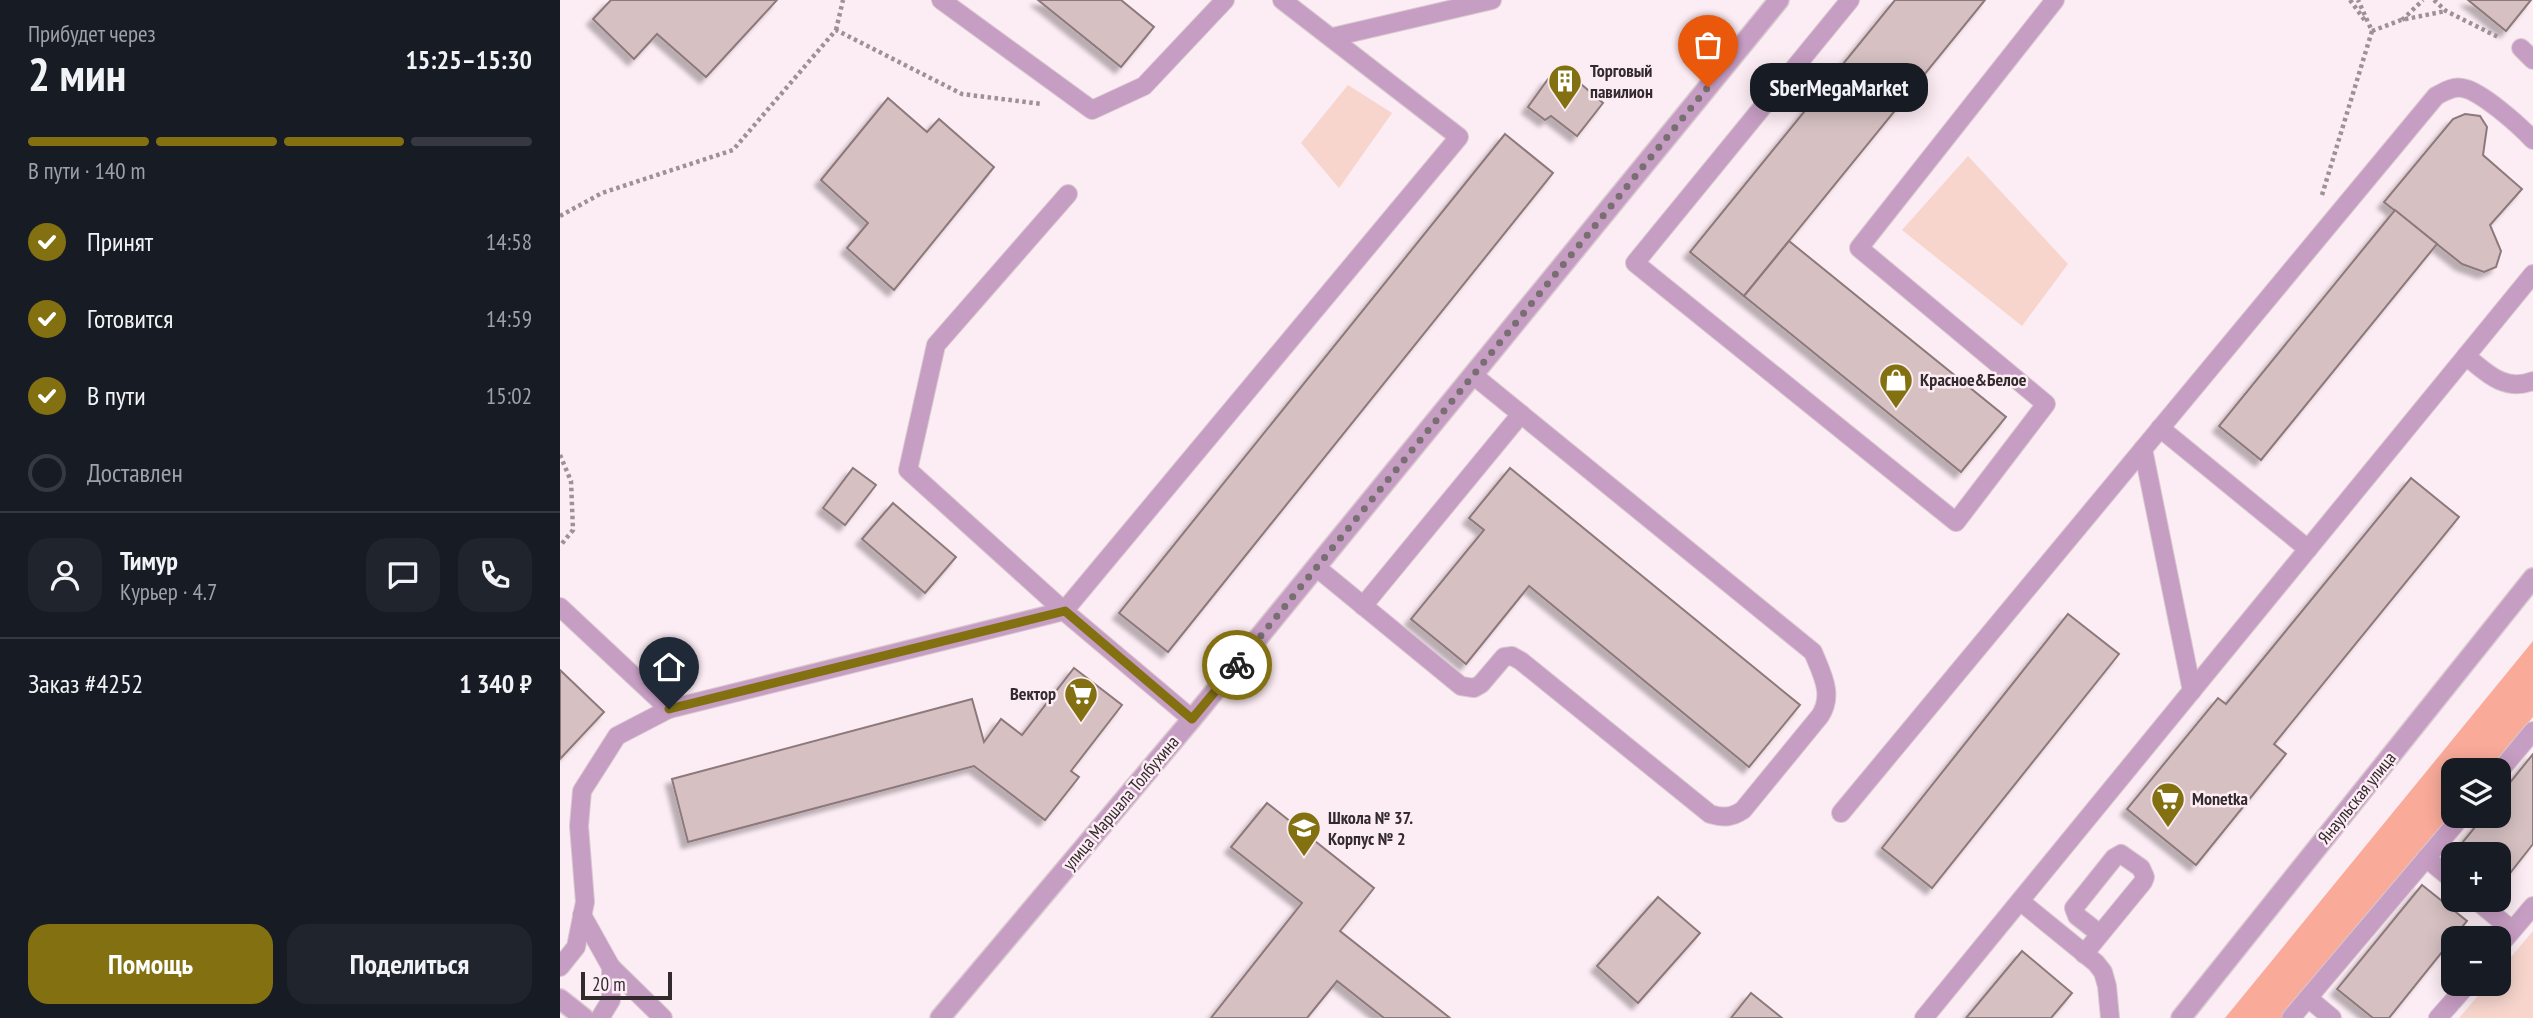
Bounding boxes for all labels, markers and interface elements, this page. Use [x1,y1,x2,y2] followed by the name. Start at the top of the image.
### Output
[1678,15,1738,87] pin
[28,19,156,48] text: Прибудет через
[1689,26,1727,64] icon: bag
[405,43,532,76] text: 15:25–15:30
[28,44,126,104] text: 2 мин
[1590,59,1653,103] place label: Торговый павилион
[1546,62,1584,111] building icon: Торговый павилион
[1750,62,1928,112] callout: SberMegaMarket
[1770,73,1908,102] text: SberMegaMarket
[28,156,145,185] text: В пути · 140 m
[28,223,66,261] icon: check
[87,225,153,258] text: Принят
[486,227,532,256] text: 14:58
[28,300,66,338] icon: check
[87,302,173,335] text: Готовится
[486,304,532,333] text: 14:59
[1877,361,1915,410] shop icon: Красное&Белое
[1920,368,2027,391] place label: Красное&Белое
[28,377,66,415] icon: check
[87,379,146,412] text: В пути
[486,381,532,410] text: 15:02
[87,456,183,489] text: Доставлен
[28,538,102,612] button: person
[366,538,440,612] button: chat
[458,538,532,612] button: phone
[120,544,178,577] text: Тимур
[120,577,217,606] text: Курьер · 4.7
[1202,630,1272,700] courier
[639,637,699,709] pin
[1218,646,1256,684] icon: bike
[650,648,688,686] icon: home
[28,667,143,700] text: Заказ #4252
[459,667,532,700] text: 1 340 ₽
[1062,675,1100,724] supermarket icon: Вектор
[1010,682,1056,705] place label: Вектор
[1057,731,1184,875] street label: улица Маршала Толбухина
[2312,747,2401,848] street label: Янаульская улица
[2441,758,2511,996] map controls
[2441,758,2511,828] button: layers
[2149,780,2187,829] supermarket icon: Monetka
[2192,787,2248,810] place label: Monetka
[1328,806,1413,850] place label: Школа № 37. Корпус № 2
[1285,809,1323,858] school or university icon: Школа № 37. Корпус № 2
[2441,842,2511,912] button: +
[28,924,273,1004] button: Помощь
[287,924,532,1004] button: Поделиться
[2441,926,2511,996] button: −
[581,969,672,1001] scale bar
[592,972,626,996] text: 20 m

